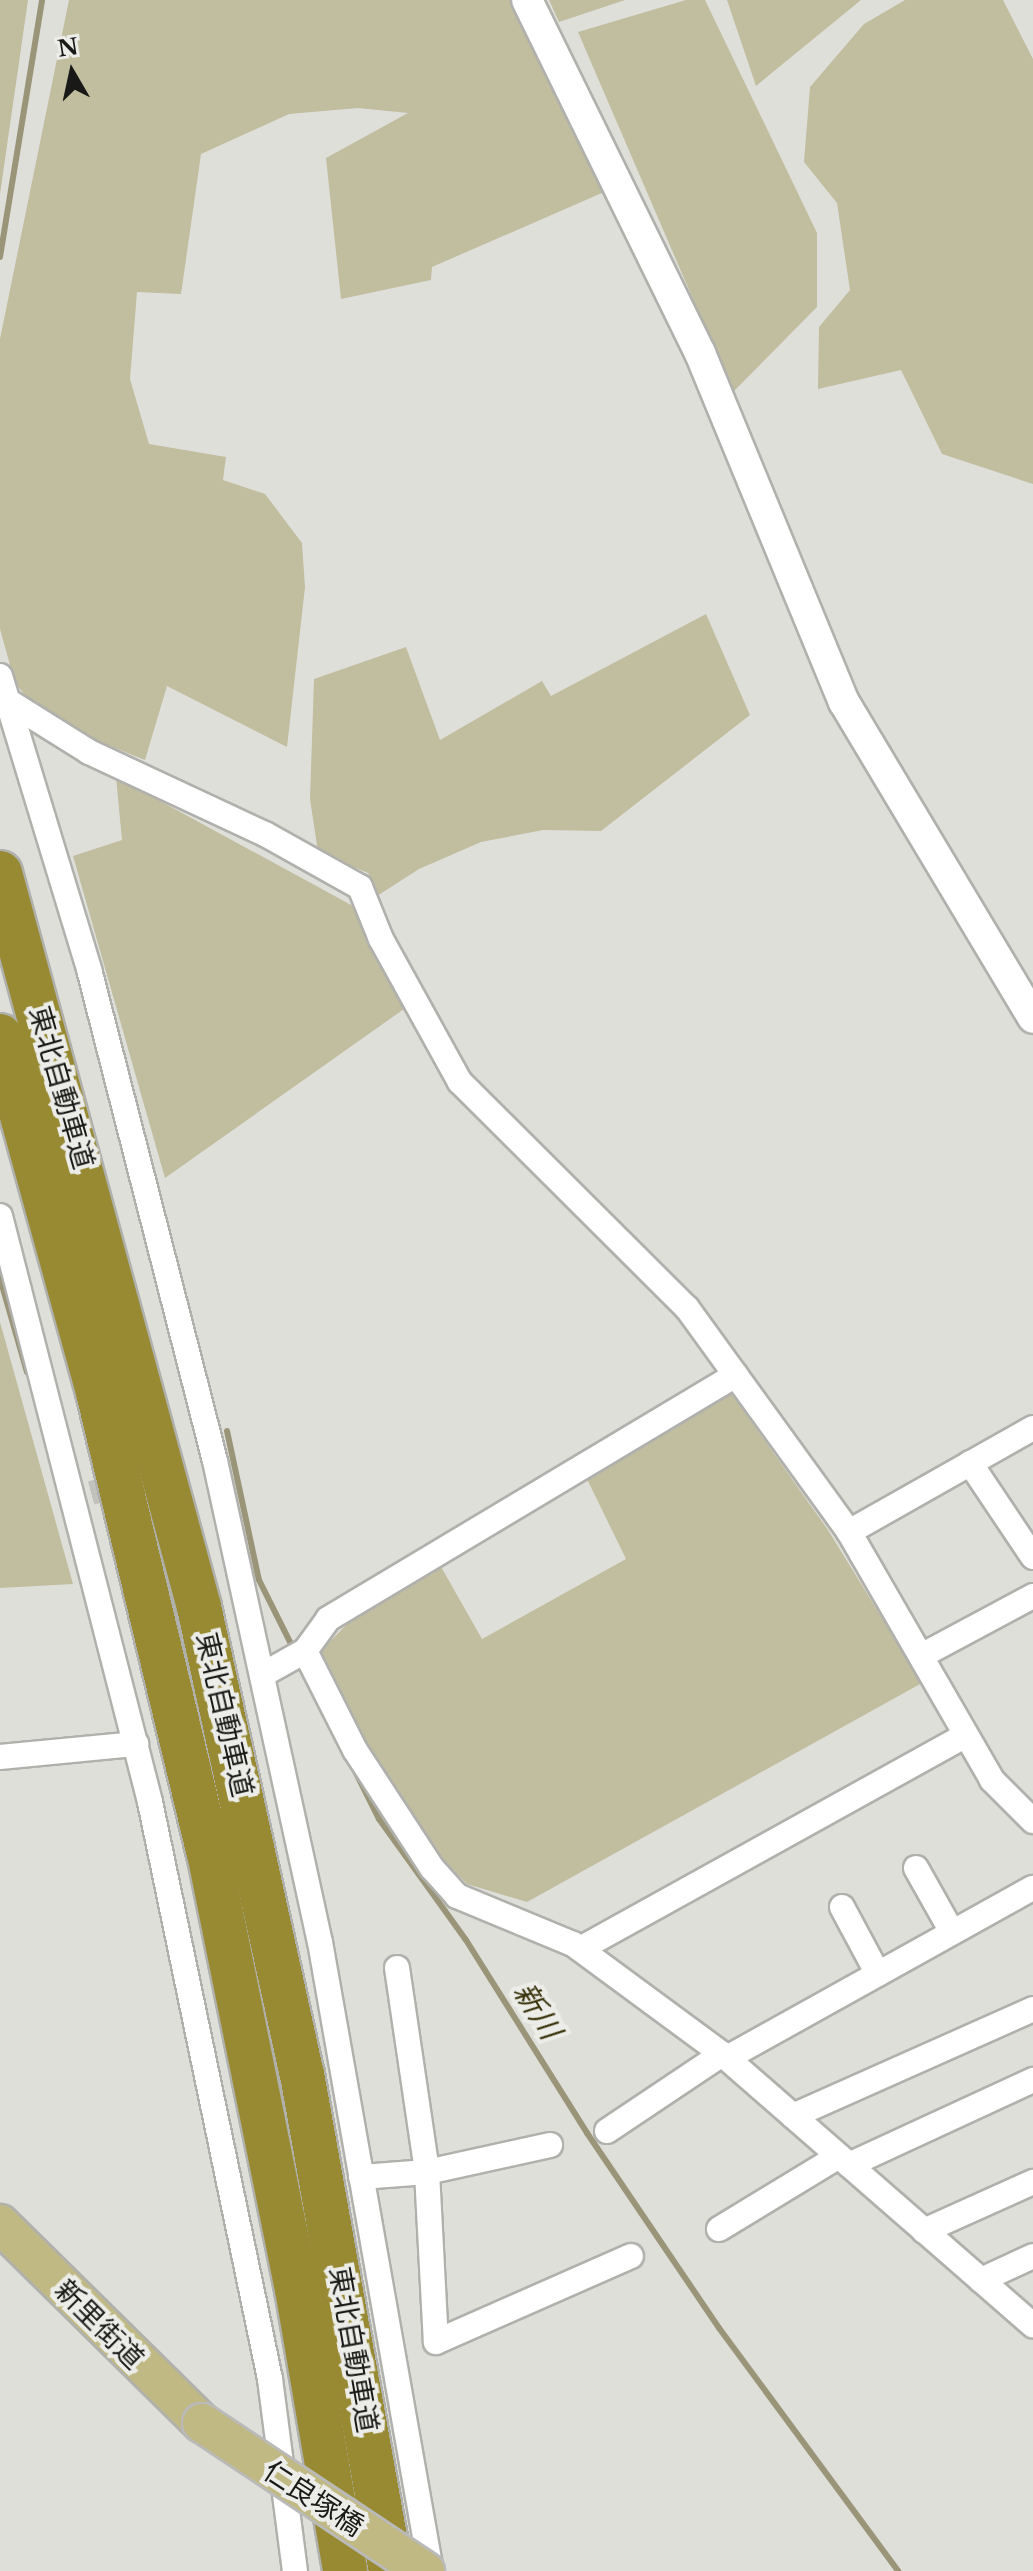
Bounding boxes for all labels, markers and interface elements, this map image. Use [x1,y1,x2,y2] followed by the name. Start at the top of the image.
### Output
[32,32,112,112] north arrow
[56,33,80,63] text: N
[22,1003,100,1173] street label: 東北自動車道
[189,1629,259,1801] street label: 東北自動車道
[506,1976,568,2046] water label: 新川
[322,2264,384,2436] street label: 東北自動車道
[48,2274,150,2376] street label: 新里街道
[257,2454,369,2544] street label: 仁良塚橋

